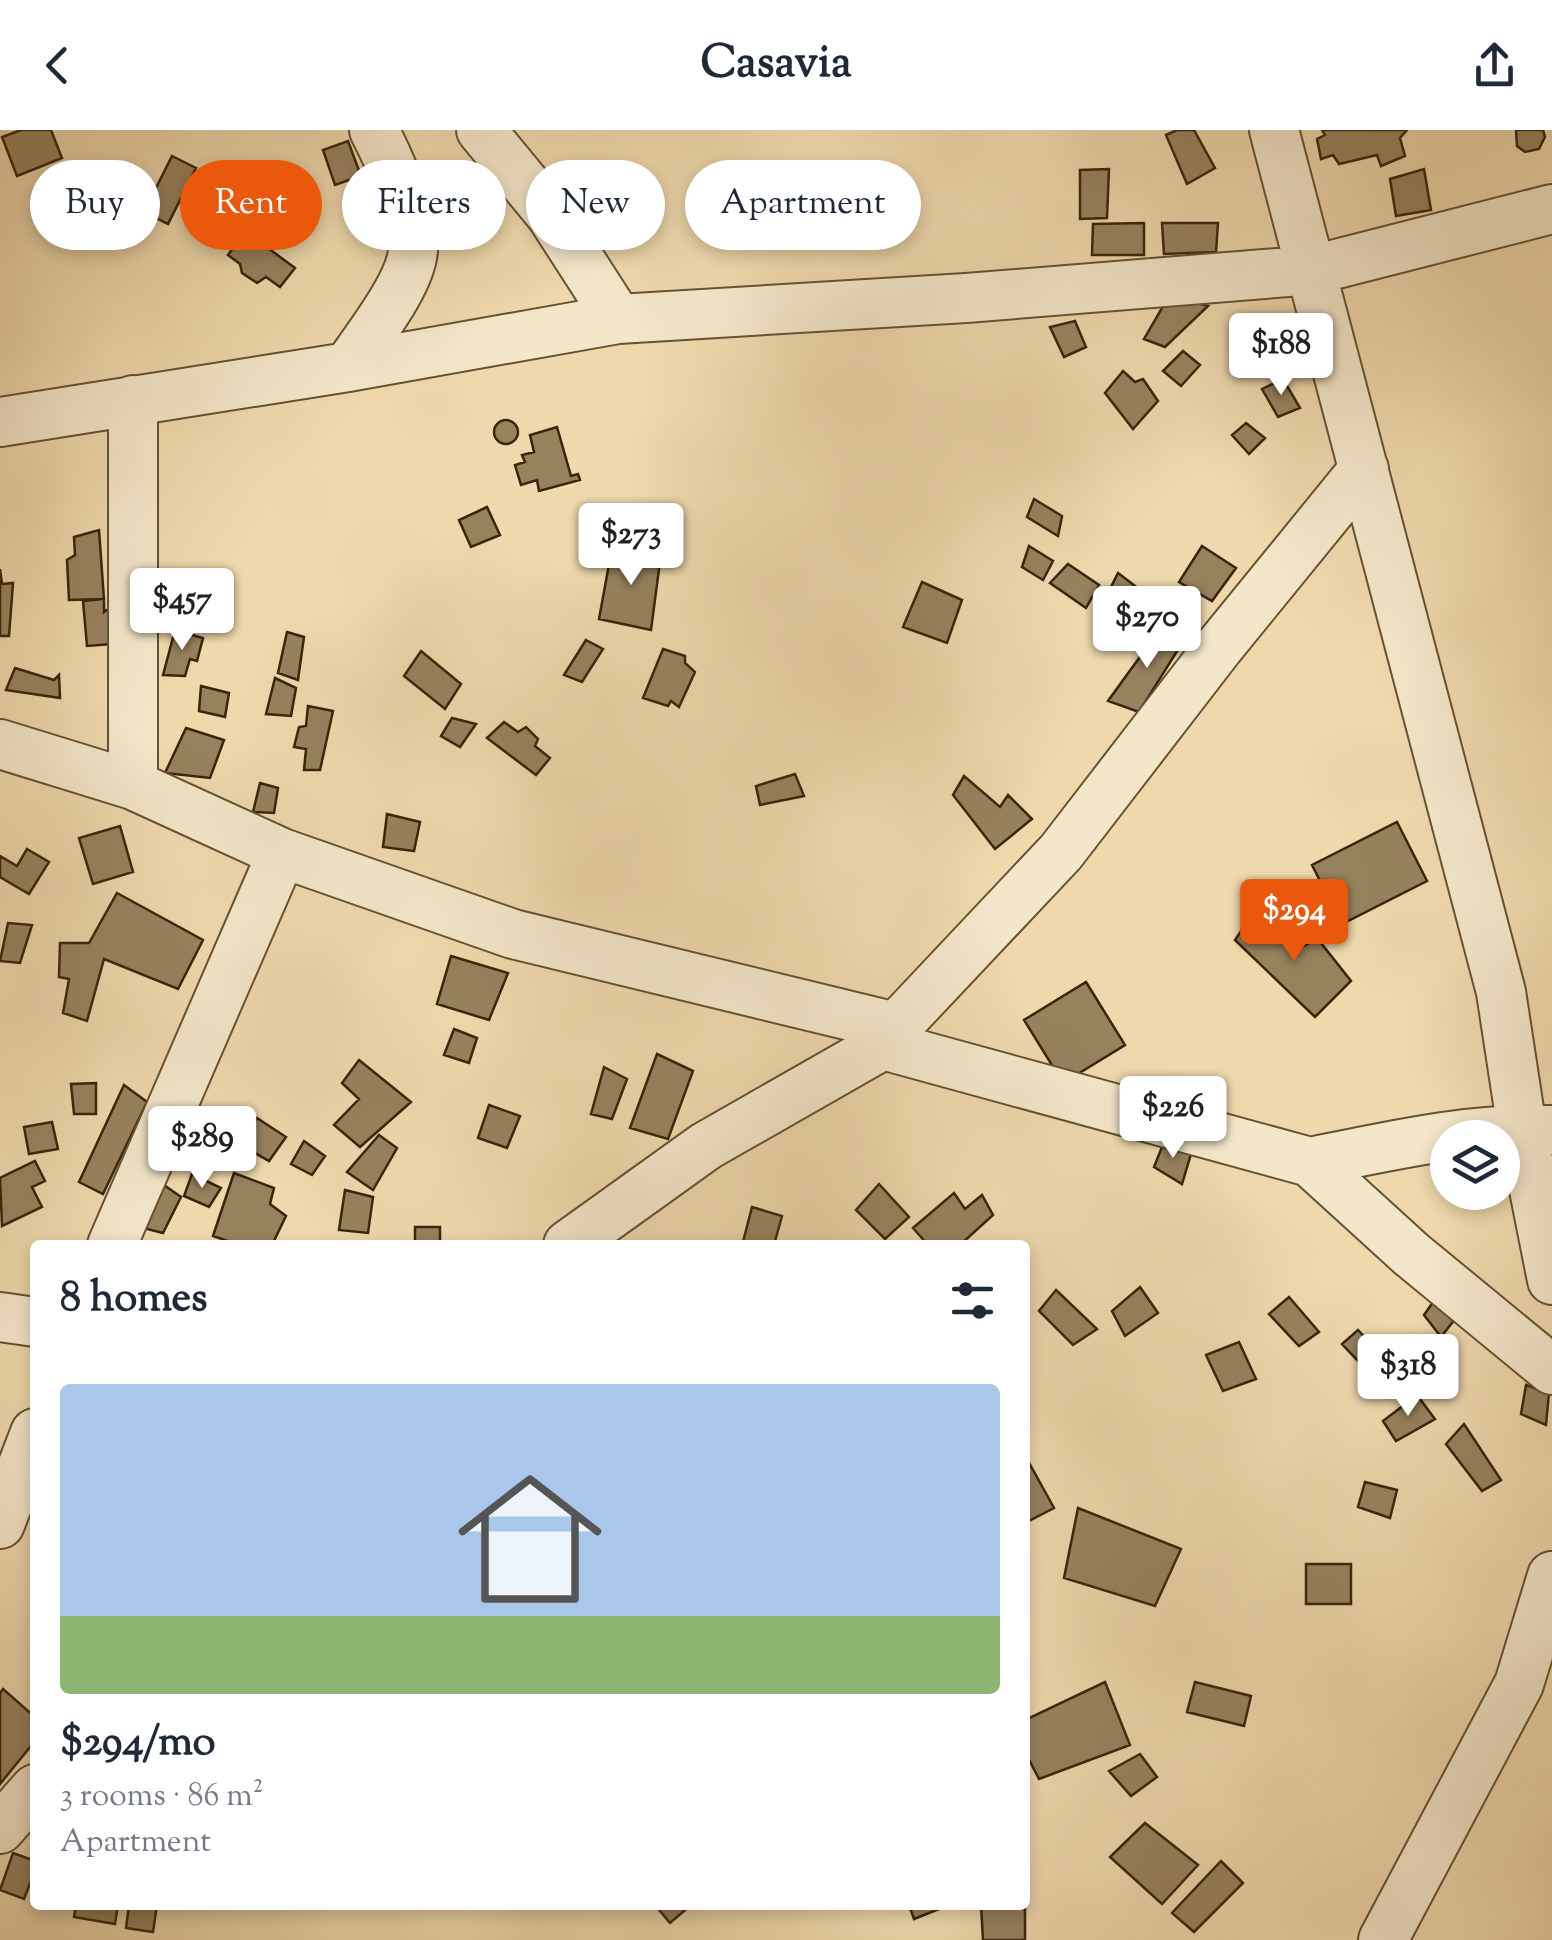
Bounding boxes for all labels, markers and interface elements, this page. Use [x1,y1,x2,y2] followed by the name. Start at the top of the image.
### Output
[700,33,852,98] text: Casavia
[30,38,85,93] icon: back
[1467,38,1522,93] icon: share
[30,160,160,250] chip: Buy
[180,160,322,250] chip: Rent
[342,160,506,250] chip: Filters
[526,160,665,250] chip: New
[685,160,921,250] chip: Apartment
[1222,313,1340,398] pin: $188
[1251,322,1311,368] text: $188
[572,503,690,588] pin: $273
[601,512,662,558] text: $273
[123,568,241,653] pin: $457
[152,577,212,623] text: $457
[1088,586,1206,671] pin: $270
[1115,595,1179,641] text: $270
[1235,879,1353,964] pin: $294
[1262,888,1326,934] text: $294
[1114,1076,1232,1161] pin: $226
[1142,1085,1204,1131] text: $226
[143,1106,261,1191] pin: $289
[170,1115,234,1161] text: $289
[1430,1120,1520,1210] map controls
[1430,1120,1520,1210] button: layers
[60,1270,208,1330] text: 8 homes
[945,1273,1000,1328] icon: filters
[1349,1334,1467,1419] pin: $318
[1380,1343,1436,1389] text: $318
[440,1449,620,1629] icon: home
[60,1714,215,1774] text: $294/mo
[60,1774,263,1820] text: 3 rooms · 86 m²
[60,1820,211,1866] text: Apartment

